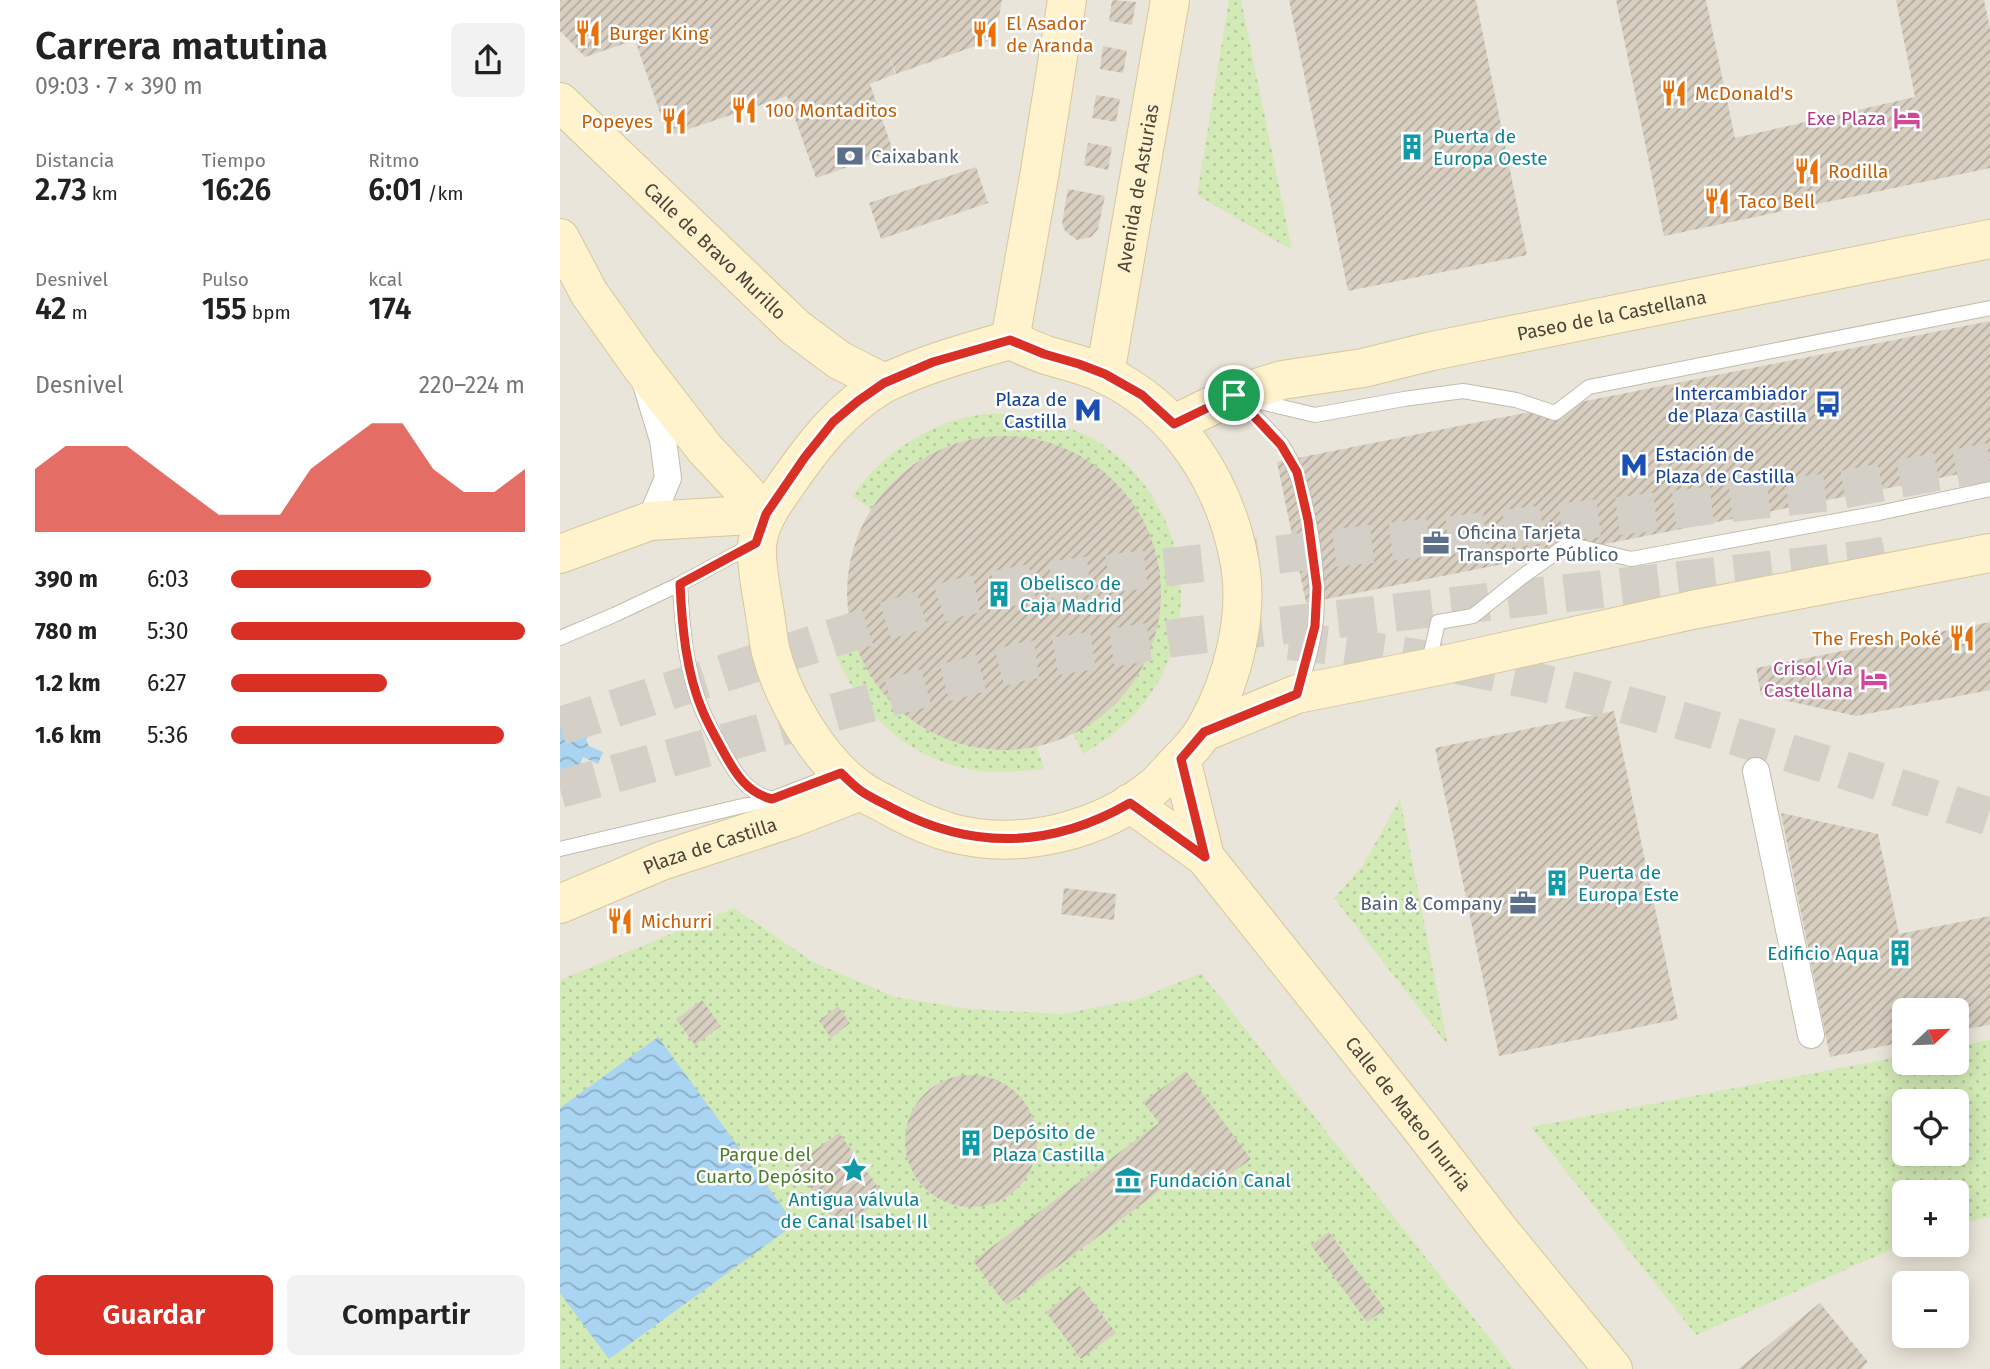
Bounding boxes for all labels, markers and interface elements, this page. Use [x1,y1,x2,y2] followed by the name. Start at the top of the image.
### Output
[1006,12,1093,57] place label: El Asador de Aranda
[573,18,603,48] restaurant icon: Burger King
[970,19,1000,49] restaurant icon: El Asador de Aranda
[609,22,709,45] place label: Burger King
[35,23,328,69] text: Carrera matutina
[451,23,525,97] button: share
[35,72,203,100] text: 09:03 · 7 × 390 m
[1659,78,1689,108] restaurant icon: McDonald's
[1695,82,1793,105] place label: McDonald's
[729,95,759,125] restaurant icon: 100 Montaditos
[765,99,897,122] place label: 100 Montaditos
[1112,102,1164,274] street label: Avenida de Asturias
[1892,103,1922,133] hotel icon: Exe Plaza
[659,106,689,136] restaurant icon: Popeyes
[1806,107,1886,130] place label: Exe Plaza
[581,110,653,133] place label: Popeyes
[1433,125,1548,170] place label: Puerta de Europa Oeste
[1397,132,1427,162] building icon: Puerta de Europa Oeste
[835,141,865,171] bank icon: Caixabank
[871,145,959,168] place label: Caixabank
[35,149,114,172] text: Distancia
[202,149,266,172] text: Tiempo
[368,149,419,172] text: Ritmo
[1792,156,1822,186] restaurant icon: Rodilla
[1828,160,1888,183] place label: Rodilla
[35,172,87,208] text: 2.73
[202,172,271,208] text: 16:26
[368,172,423,208] text: 6:01
[639,178,791,324] street label: Calle de Bravo Murillo
[87,182,118,205] text: km
[423,182,464,205] text: /km
[1702,186,1732,216] restaurant icon: Taco Bell
[1738,190,1816,213] place label: Taco Bell
[35,268,108,291] text: Desnivel
[202,268,249,291] text: Pulso
[368,268,403,291] text: kcal
[1515,285,1708,346] street label: Paseo de la Castellana
[35,291,66,327] text: 42
[202,291,247,327] text: 155
[368,291,411,327] text: 174
[66,301,88,324] text: m
[247,301,291,324] text: bpm
[1204,365,1264,425] pin
[35,371,124,399] text: Desnivel
[419,371,525,399] text: 220–224 m
[1215,376,1253,414] icon: arrive
[1667,382,1808,427] place label: Intercambiador de Plaza Castilla
[995,388,1067,433] place label: Plaza de Castilla
[1813,389,1843,419] bus stop icon: Intercambiador de Plaza Castilla
[1073,395,1103,425] metro station icon: Plaza de Castilla
[1655,443,1795,488] place label: Estación de Plaza de Castilla
[1619,450,1649,480] metro station icon: Estación de Plaza de Castilla
[1457,521,1619,566] place label: Oficina Tarjeta Transporte Público
[1421,528,1451,558] office icon: Oficina Tarjeta Transporte Público
[35,565,98,593] text: 390 m
[147,565,189,593] text: 6:03
[1020,572,1122,617] place label: Obelisco de Caja Madrid
[984,579,1014,609] building icon: Obelisco de Caja Madrid
[35,617,97,645] text: 780 m
[147,617,189,645] text: 5:30
[1947,623,1977,653] restaurant icon: The Fresh Poké
[1812,627,1941,650] place label: The Fresh Poké
[1764,657,1853,702] place label: Crisol Vía Castellana
[1859,664,1889,694] hotel icon: Crisol Vía Castellana
[35,669,101,697] text: 1.2 km
[147,669,186,697] text: 6:27
[35,721,102,749] text: 1.6 km
[147,721,188,749] text: 5:36
[639,813,780,879] street label: Plaza de Castilla
[1578,861,1679,906] place label: Puerta de Europa Este
[1542,868,1572,898] building icon: Puerta de Europa Este
[1508,888,1538,918] office icon: Bain & Company
[1360,892,1503,915] place label: Bain & Company
[605,906,635,936] restaurant icon: Michurri
[641,910,712,933] place label: Michurri
[1885,938,1915,968] building icon: Edificio Aqua
[1767,942,1879,965] place label: Edificio Aqua
[1892,998,1969,1074] north arrow
[1892,998,1969,1348] map controls
[1340,1032,1476,1196] street label: Calle de Mateo Inurria
[1892,1089,1969,1166] button: locate
[992,1121,1105,1166] place label: Depósito de Plaza Castilla
[956,1128,986,1158] building icon: Depósito de Plaza Castilla
[696,1143,834,1188] park label: Parque del Cuarto Depósito
[839,1155,869,1185] place icon: Antigua válvula de Canal Isabel Il
[1113,1165,1143,1195] museum icon: Fundación Canal
[1149,1169,1291,1192] place label: Fundación Canal
[1892,1180,1969,1257] button: +
[780,1188,928,1233] place label: Antigua válvula de Canal Isabel Il
[1892,1271,1969,1348] button: −
[35,1275,273,1355] button: Guardar
[287,1275,525,1355] button: Compartir

